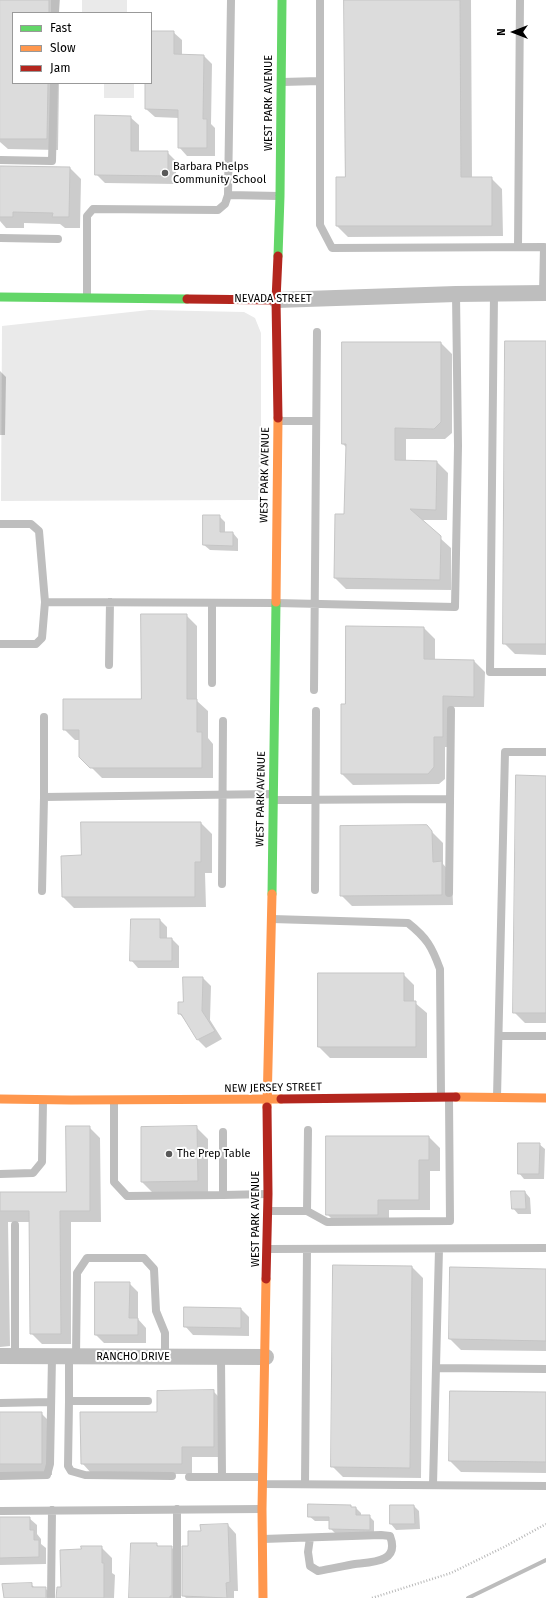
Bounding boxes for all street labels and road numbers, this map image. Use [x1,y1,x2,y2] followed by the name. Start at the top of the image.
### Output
[262,55,276,151] street label: WEST PARK AVENUE
[234,292,312,306] street label: NEVADA STREET
[258,427,272,523] street label: WEST PARK AVENUE
[254,751,268,847] street label: WEST PARK AVENUE
[224,1081,322,1095] street label: NEW JERSEY STREET
[249,1171,263,1267] street label: WEST PARK AVENUE
[96,1350,170,1364] street label: RANCHO DRIVE

